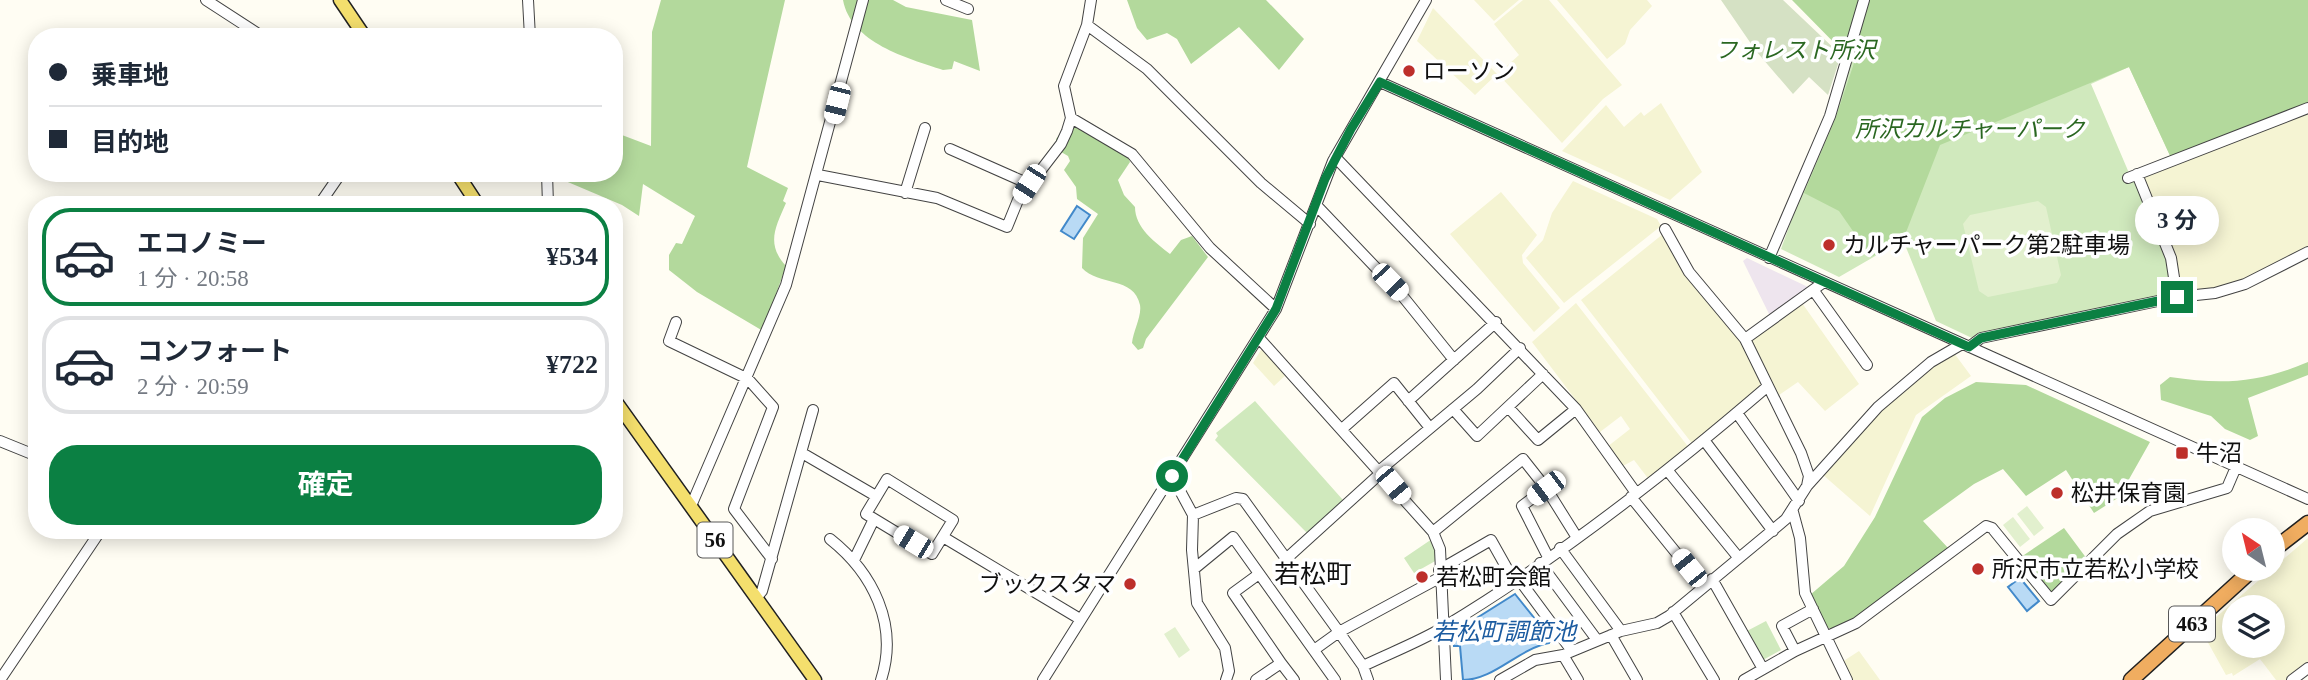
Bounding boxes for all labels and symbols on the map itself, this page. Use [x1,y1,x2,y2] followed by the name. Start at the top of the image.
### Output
[1715,38,1879,63] park label: フォレスト所沢
[1423,59,1515,84] place label: ローソン
[1401,63,1417,79] marker: ローソン
[822,80,853,126] car
[1855,117,2086,142] park label: 所沢カルチャーパーク
[1009,161,1050,207] car
[2135,196,2219,244] callout: 3 分
[1843,233,2130,258] place label: カルチャーパーク第2駐車場
[1821,237,1837,253] marker: カルチャーパーク第2駐車場
[1368,260,1413,304] car
[2161,281,2193,313] route end
[2196,441,2242,466] place label: 牛沼
[2174,445,2190,461] marker: 牛沼
[1156,460,1188,492] route start
[1372,462,1415,508] car
[1523,467,1570,509] car
[2071,481,2186,506] place label: 松井保育園
[2049,485,2065,501] marker: 松井保育園
[2222,518,2286,581] north arrow
[698,522,732,558] road number: 56
[890,522,937,562] car
[1668,545,1711,591] car
[1992,557,2199,582] place label: 所沢市立若松小学校
[1274,560,1352,589] district label: 若松町
[1970,561,1986,577] marker: 所沢市立若松小学校
[1436,565,1551,590] place label: 若松町会館
[1414,569,1430,585] marker: 若松町会館
[979,572,1116,597] place label: ブックスタマ
[1122,576,1138,592] marker: ブックスタマ
[2169,606,2215,642] road number: 463
[1432,619,1578,645] water label: 若松町調節池

